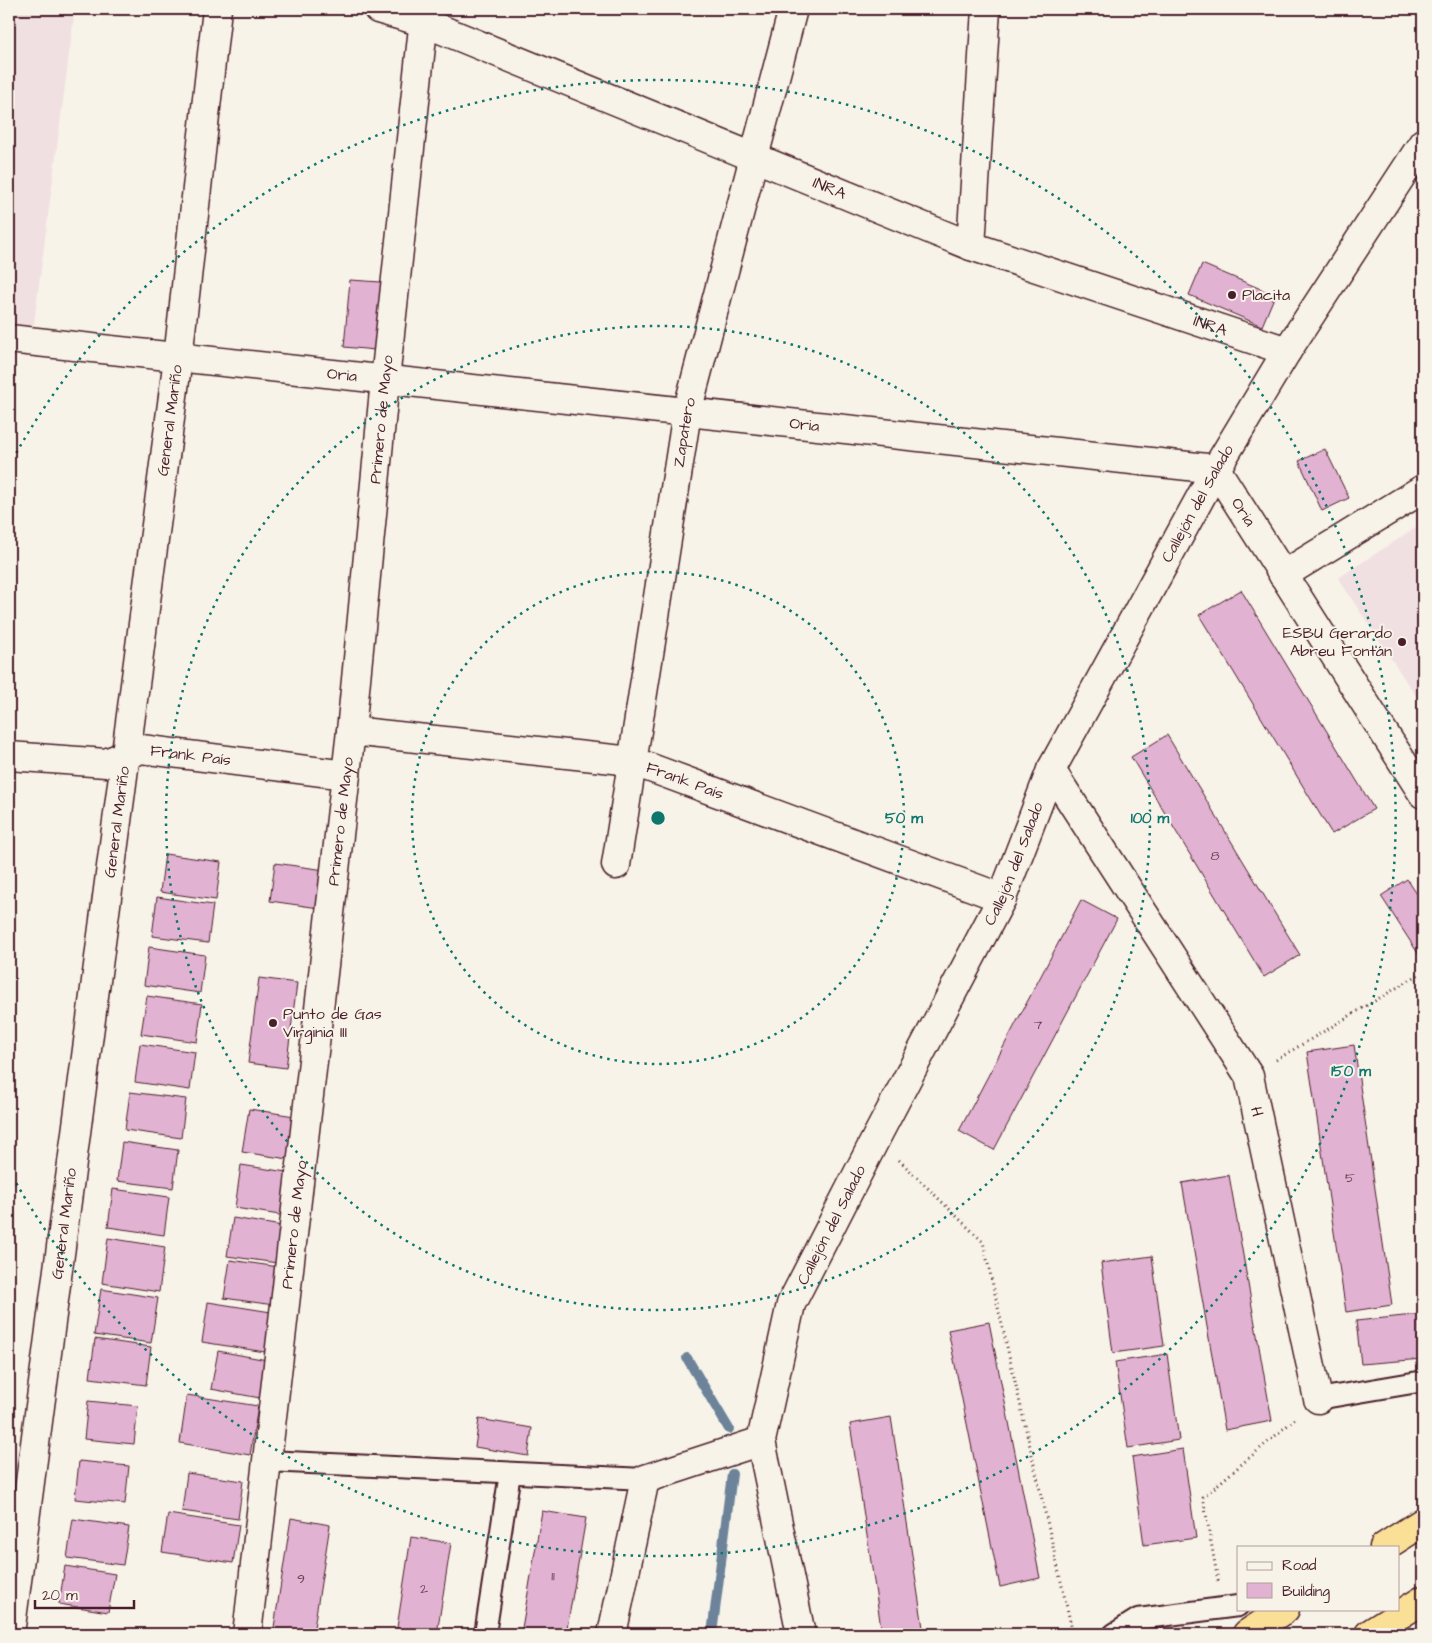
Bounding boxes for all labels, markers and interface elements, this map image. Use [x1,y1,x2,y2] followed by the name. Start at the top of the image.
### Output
[810,172,849,205] street label: INRA
[1242,284,1290,306] place label: Placita
[1226,289,1238,301] marker: Placita
[1191,310,1230,341] street label: INRA
[364,354,399,485] street label: Primero de Mayo
[326,362,358,387] street label: Oria
[152,364,188,477] street label: General Mariño
[667,395,701,469] street label: Zapatero
[788,412,821,437] street label: Oria
[1156,441,1239,566] street label: Callejón del Salado
[1226,493,1261,531] street label: Oria
[1283,622,1392,662] place label: ESBU Gerardo Abreu Fontán
[1396,636,1408,648] marker: ESBU Gerardo Abreu Fontán
[149,739,232,771] street label: Frank País
[322,756,359,887] street label: Primero de Mayo
[643,756,727,805] street label: Frank País
[99,765,135,879] street label: General Mariño
[978,799,1049,929] street label: Callejón del Salado
[885,808,923,829] text: 50 m
[1131,808,1170,829] text: 100 m
[649,809,667,827] centre of rings
[1210,846,1220,866] house number: 8
[283,1003,382,1044] place label: Punto de Gas Virginia III
[1034,1015,1043,1035] house number: 7
[267,1017,279,1029] marker: Punto de Gas Virginia III
[1331,1061,1371,1082] text: 150 m
[1245,1105,1268,1119] street label: H
[276,1159,312,1290] street label: Primero de Mayo
[792,1162,871,1289] street label: Callejón del Salado
[46,1167,82,1280] street label: General Mariño
[1345,1168,1355,1188] house number: 5
[1237,1546,1400,1610] legend
[1282,1555,1317,1576] text: Road
[551,1566,555,1586] house number: 11
[297,1569,305,1589] house number: 9
[35,1578,134,1610] scale bar
[420,1579,428,1599] house number: 2
[1282,1581,1330,1603] text: Building
[42,1585,78,1606] text: 20 m

